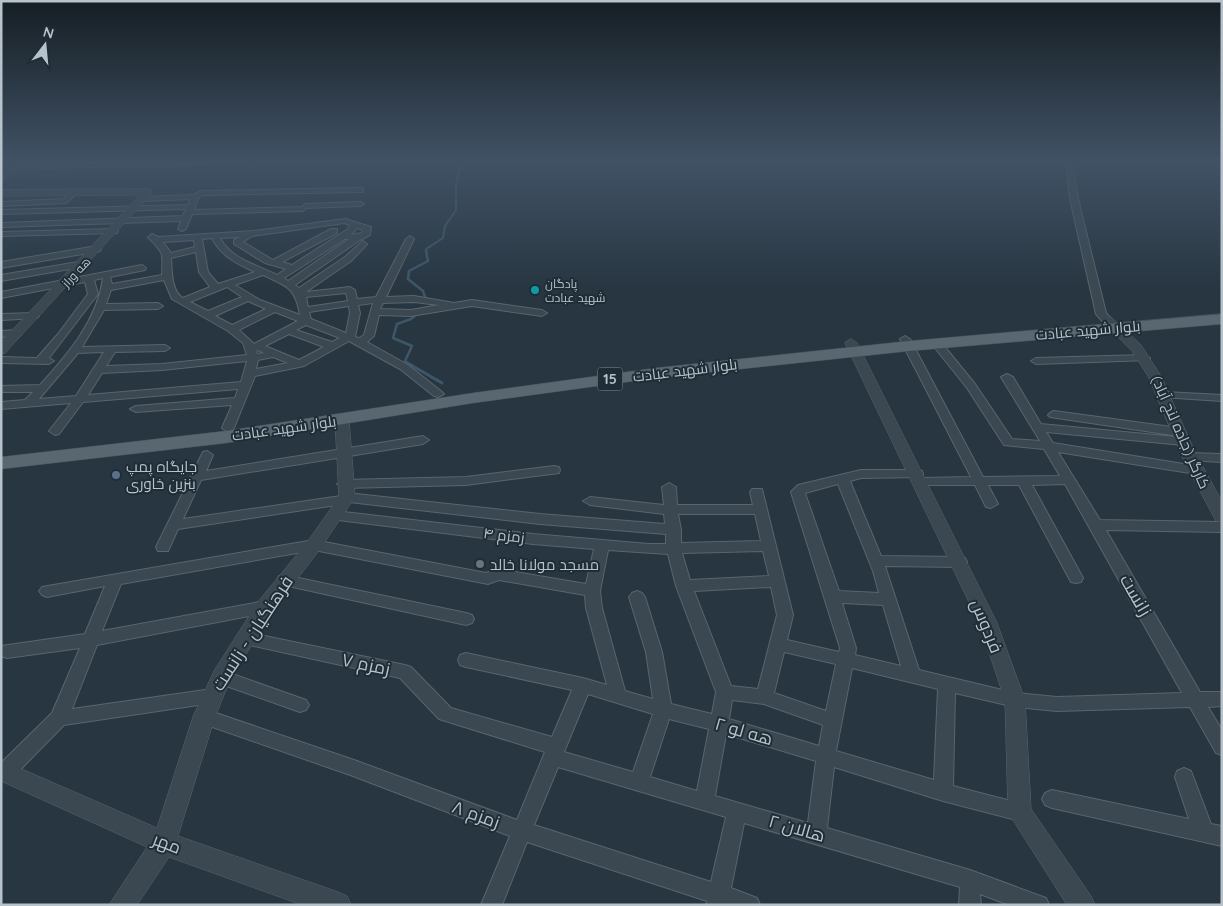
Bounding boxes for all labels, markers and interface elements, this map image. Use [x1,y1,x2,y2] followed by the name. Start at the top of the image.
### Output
[20,20,70,70] north arrow
[41,22,56,43] text: N
[58,254,94,291] street label: هه وراز
[545,276,606,305] place label: پادگان شهید عبادت
[529,284,541,296] marker: پادگان شهید عبادت
[1035,316,1141,345] street label: بلوار شهید عبادت
[632,354,738,387] street label: بلوار شهید عبادت
[598,368,622,390] road number: 15
[1146,372,1215,493] street label: کارگر (جاده لنج آباد)
[231,411,337,446] street label: بلوار شهید عبادت
[126,457,197,494] place label: جایگاه پمپ بنزین خاوری
[110,469,122,481] marker: جایگاه پمپ بنزین خاوری
[482,523,526,548] street label: زمزم ۴
[490,555,599,574] place label: مسجد مولانا خالد
[474,558,486,570] marker: مسجد مولانا خالد
[1115,570,1157,620] street label: زانست
[206,571,298,695] street label: فرهنگیان - زانست
[966,595,1008,657] street label: فردوس
[339,648,392,681] street label: زمزم ۷
[712,712,776,750] street label: هه لو ۲
[449,795,503,834] street label: زمزم ۸
[766,809,828,847] street label: هالان ۲
[148,827,185,859] street label: مهر

